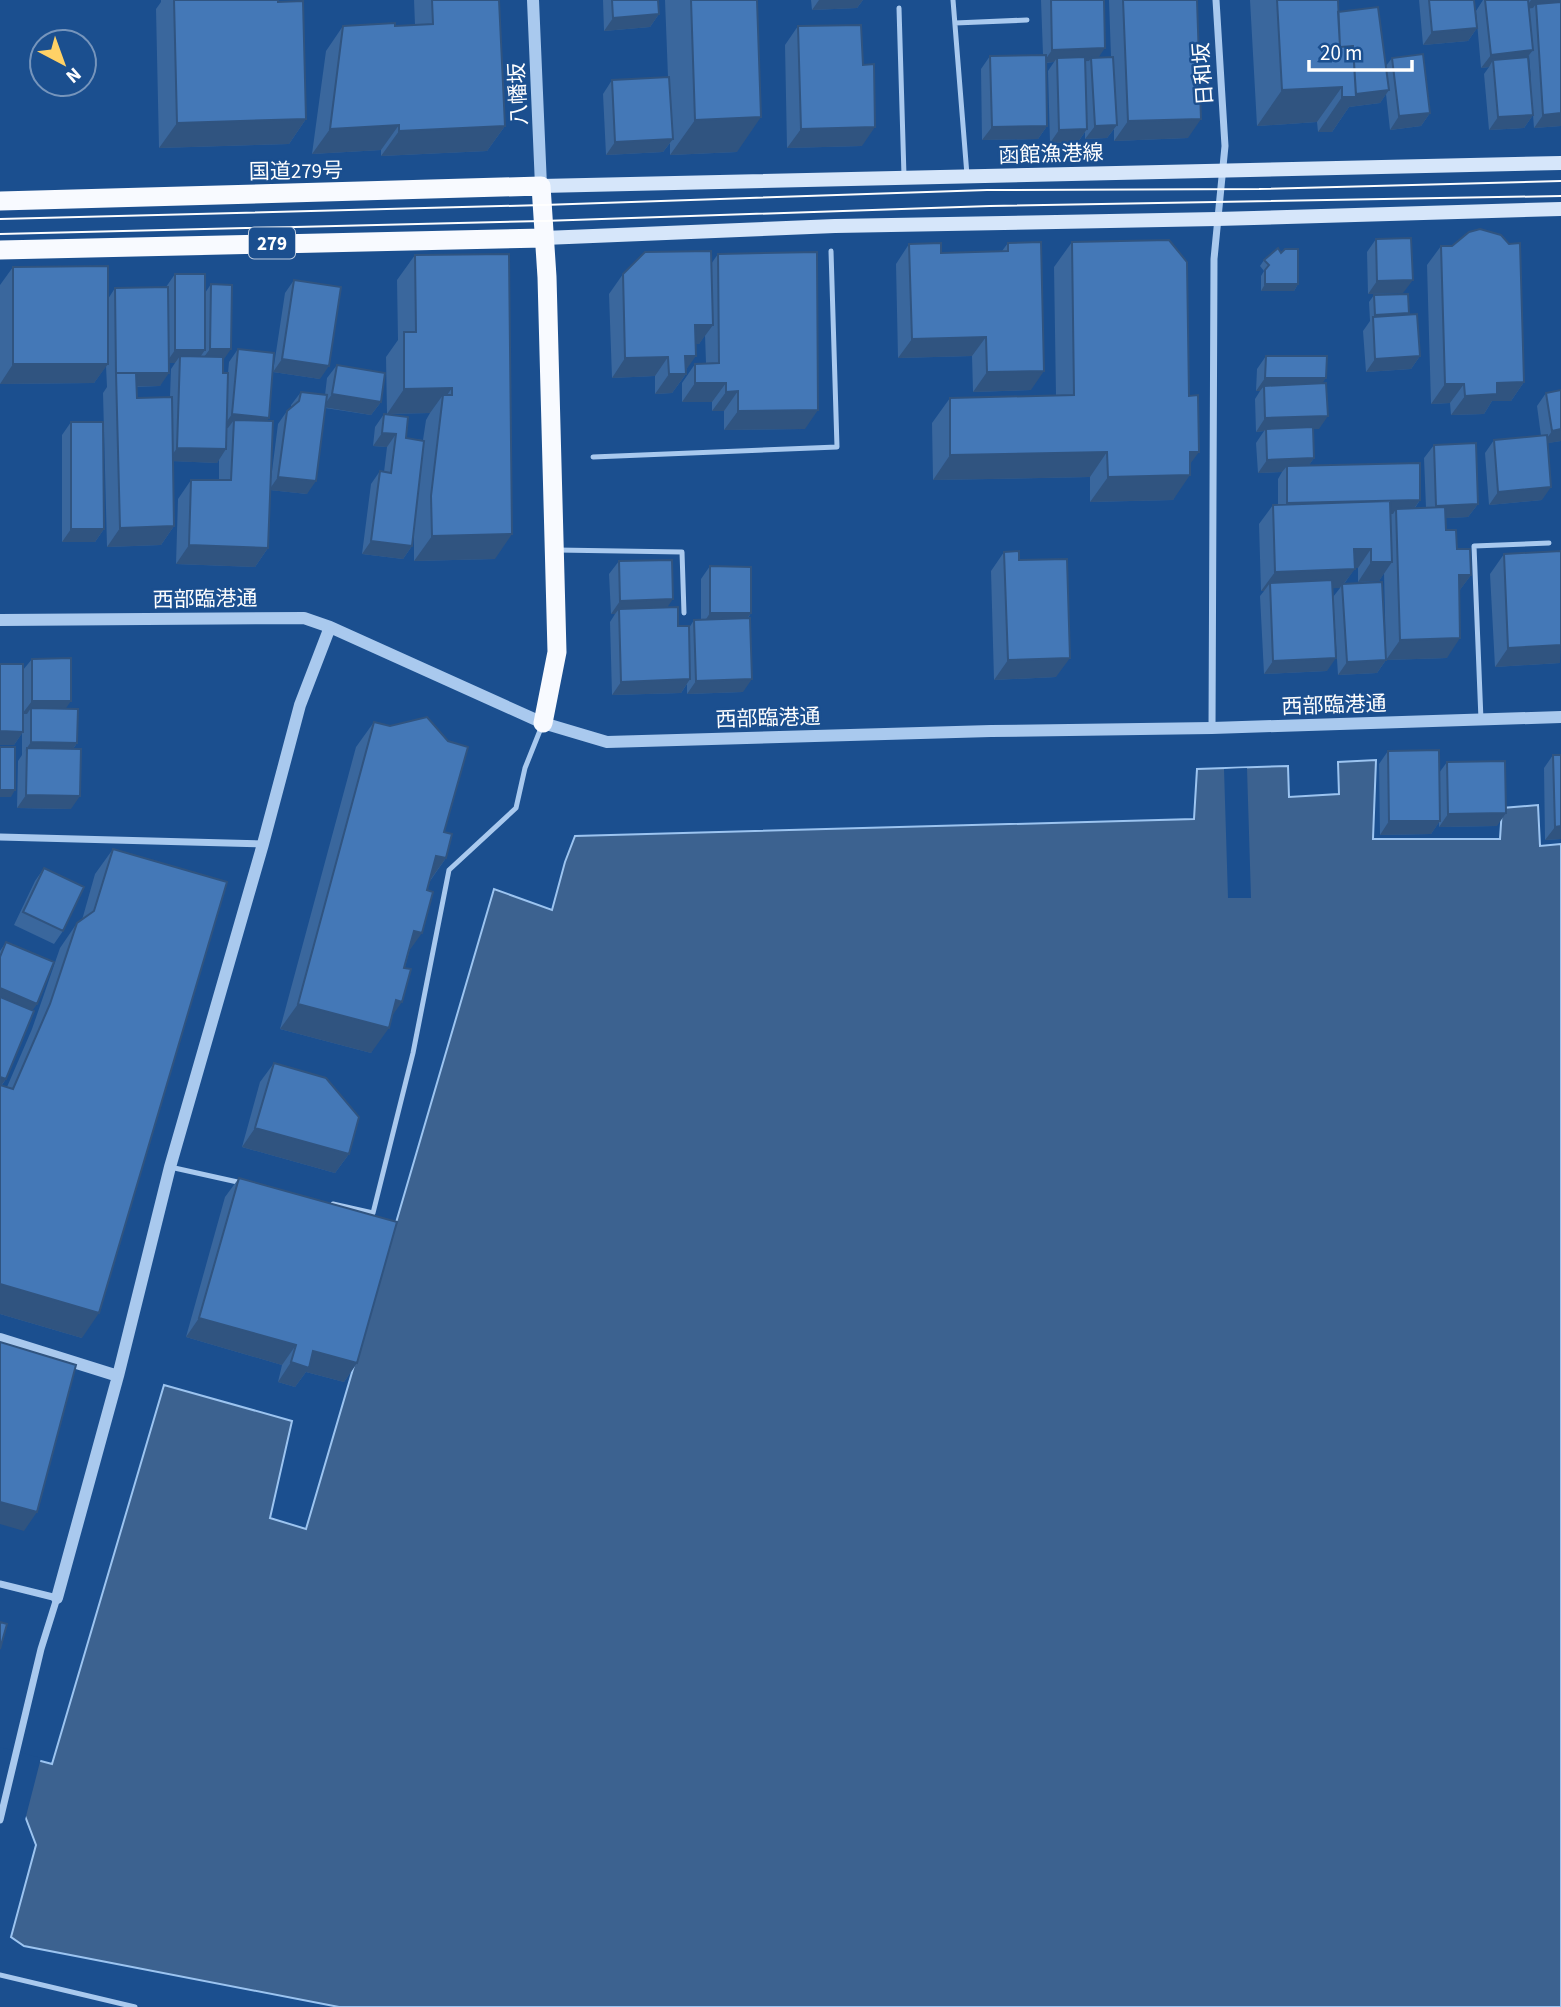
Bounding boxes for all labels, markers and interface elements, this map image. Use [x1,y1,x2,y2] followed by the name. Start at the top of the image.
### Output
[28,28,98,98] north arrow
[1309,28,1412,72] scale bar
[1320,38,1362,68] text: 20 m
[1186,42,1220,106] street label: 日和坂
[60,60,87,89] text: N
[501,62,535,126] street label: 八幡坂
[998,137,1104,171] street label: 函館漁港線
[249,155,343,187] street label: 国道279号
[249,228,295,258] road number: 279
[152,583,258,615] street label: 西部臨港通
[1281,688,1387,722] street label: 西部臨港通
[715,701,821,735] street label: 西部臨港通

